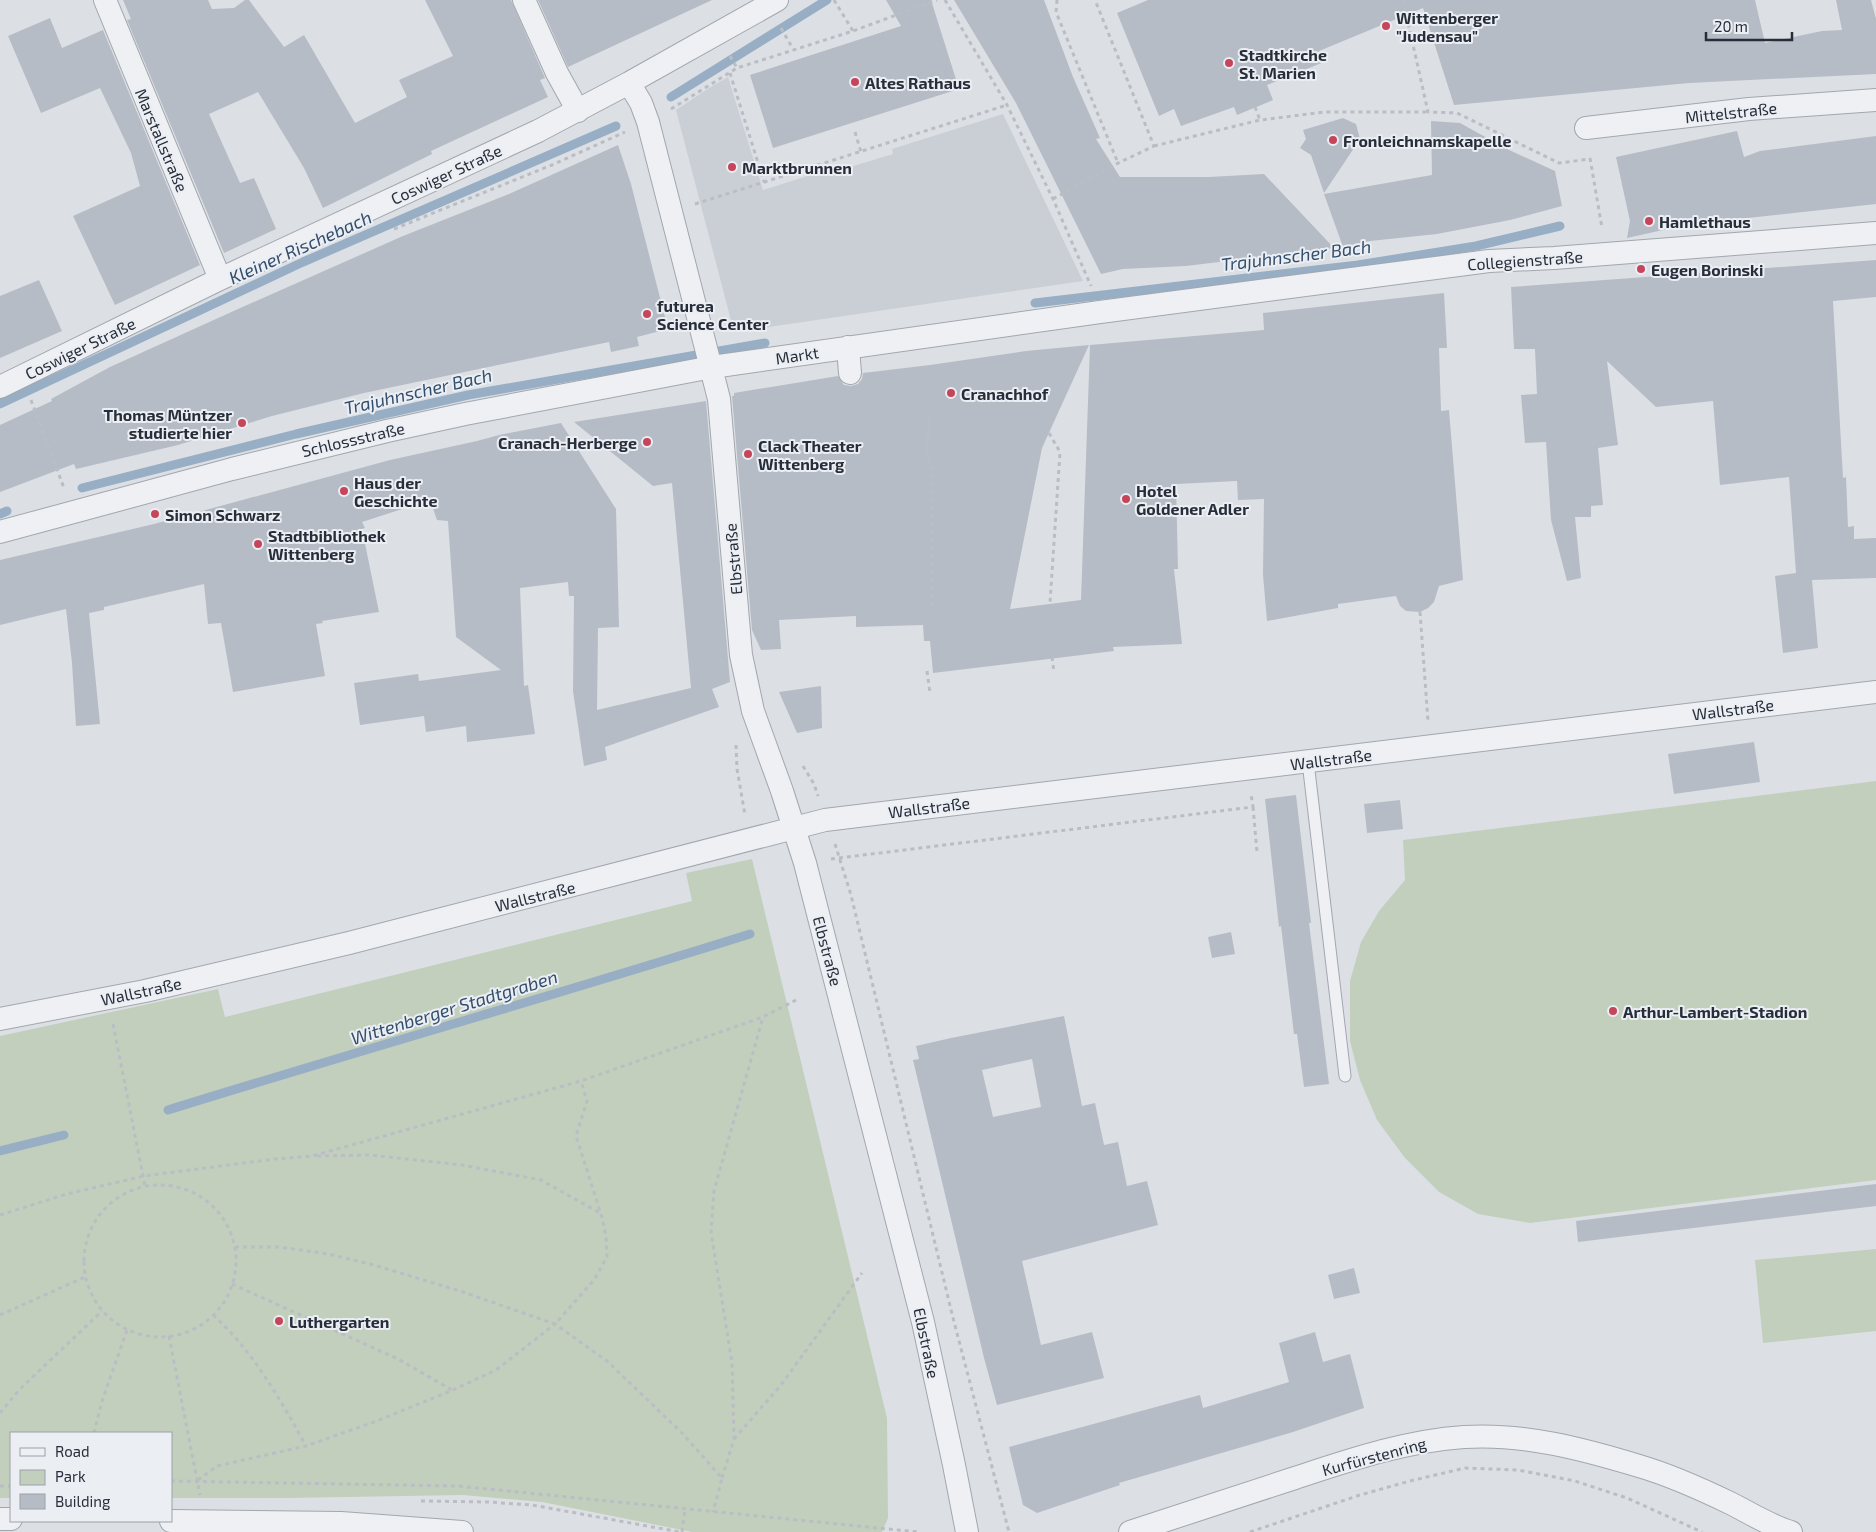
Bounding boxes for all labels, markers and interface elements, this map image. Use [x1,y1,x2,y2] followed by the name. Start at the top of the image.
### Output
[1396,8,1498,45] place label: Wittenberger "Judensau"
[1706,10,1792,42] scale bar
[1714,17,1748,35] text: 20 m
[1380,20,1392,32] marker: Wittenberger "Judensau"
[1239,45,1327,82] place label: Stadtkirche St. Marien
[1223,57,1235,69] marker: Stadtkirche St. Marien
[865,73,971,92] place label: Altes Rathaus
[849,76,861,88] marker: Altes Rathaus
[132,85,192,195] street label: Marstallstraße
[1684,98,1778,126] street label: Mittelstraße
[1343,131,1511,150] place label: Fronleichnamskapelle
[1327,134,1339,146] marker: Fronleichnamskapelle
[388,140,504,208] street label: Coswiger Straße
[742,158,852,177] place label: Marktbrunnen
[726,161,738,173] marker: Marktbrunnen
[225,206,375,288] water label: Kleiner Rischebach
[1659,212,1751,231] place label: Hamlethaus
[1643,215,1655,227] marker: Hamlethaus
[1220,235,1372,275] water label: Trajuhnscher Bach
[1467,246,1583,274] street label: Collegienstraße
[1651,260,1763,279] place label: Eugen Borinski
[1635,263,1647,275] marker: Eugen Borinski
[657,296,769,333] place label: futurea Science Center
[641,308,653,320] marker: futurea Science Center
[22,313,138,383] street label: Coswiger Straße
[774,342,820,368] street label: Markt
[342,363,494,419] water label: Trajuhnscher Bach
[961,384,1049,403] place label: Cranachhof
[945,387,957,399] marker: Cranachhof
[104,405,232,442] place label: Thomas Müntzer studierte hier
[236,417,248,429] marker: Thomas Müntzer studierte hier
[300,418,406,460] street label: Schlossstraße
[498,433,637,452] place label: Cranach-Herberge
[641,436,653,448] marker: Cranach-Herberge
[758,436,862,473] place label: Clack Theater Wittenberg
[742,448,754,460] marker: Clack Theater Wittenberg
[354,473,437,510] place label: Haus der Geschichte
[1136,481,1249,518] place label: Hotel Goldener Adler
[338,485,350,497] marker: Haus der Geschichte
[1120,493,1132,505] marker: Hotel Goldener Adler
[165,505,280,524] place label: Simon Schwarz
[149,508,161,520] marker: Simon Schwarz
[720,522,746,596] street label: Elbstraße
[268,526,386,563] place label: Stadtbibliothek Wittenberg
[252,538,264,550] marker: Stadtbibliothek Wittenberg
[1691,695,1775,723] street label: Wallstraße
[1289,745,1373,773] street label: Wallstraße
[887,793,971,821] street label: Wallstraße
[493,877,577,915] street label: Wallstraße
[810,914,846,988] street label: Elbstraße
[348,965,560,1049] water label: Wittenberger Stadtgraben
[99,973,183,1009] street label: Wallstraße
[1623,1002,1807,1021] place label: Arthur-Lambert-Stadion
[1607,1005,1619,1017] marker: Arthur-Lambert-Stadion
[910,1306,944,1380] street label: Elbstraße
[289,1312,389,1331] place label: Luthergarten
[273,1315,285,1327] marker: Luthergarten
[10,1432,172,1522] legend
[1320,1433,1428,1479] street label: Kurfürstenring
[55,1442,90,1460] text: Road
[55,1467,86,1485] text: Park
[55,1492,111,1510] text: Building

